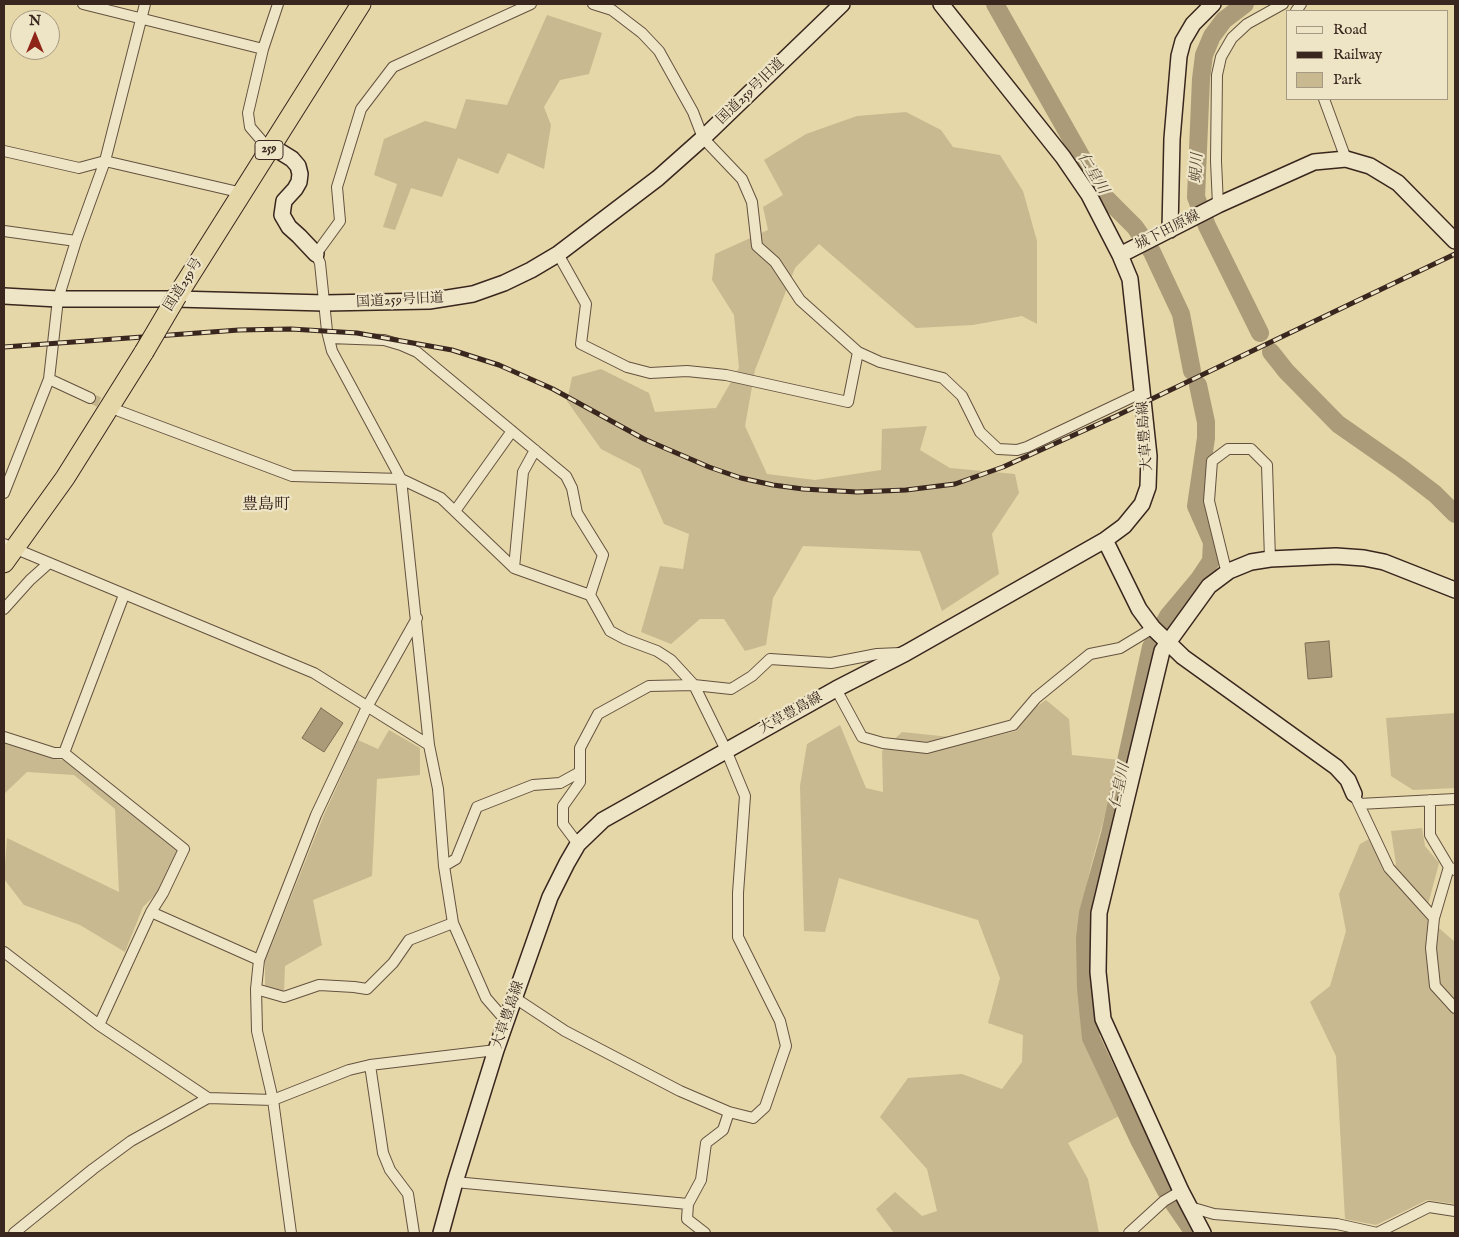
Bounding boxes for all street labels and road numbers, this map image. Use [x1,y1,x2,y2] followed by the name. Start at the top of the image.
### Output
[714,55,788,129] street label: 国道259号旧道
[255,140,283,160] road number: 259
[1133,208,1203,254] street label: 城下田原線
[161,255,207,315] street label: 国道259号
[356,290,444,312] street label: 国道259号旧道
[1135,400,1157,472] street label: 大草豊島線
[756,690,826,738] street label: 大草豊島線
[490,979,528,1051] street label: 大草豊島線

